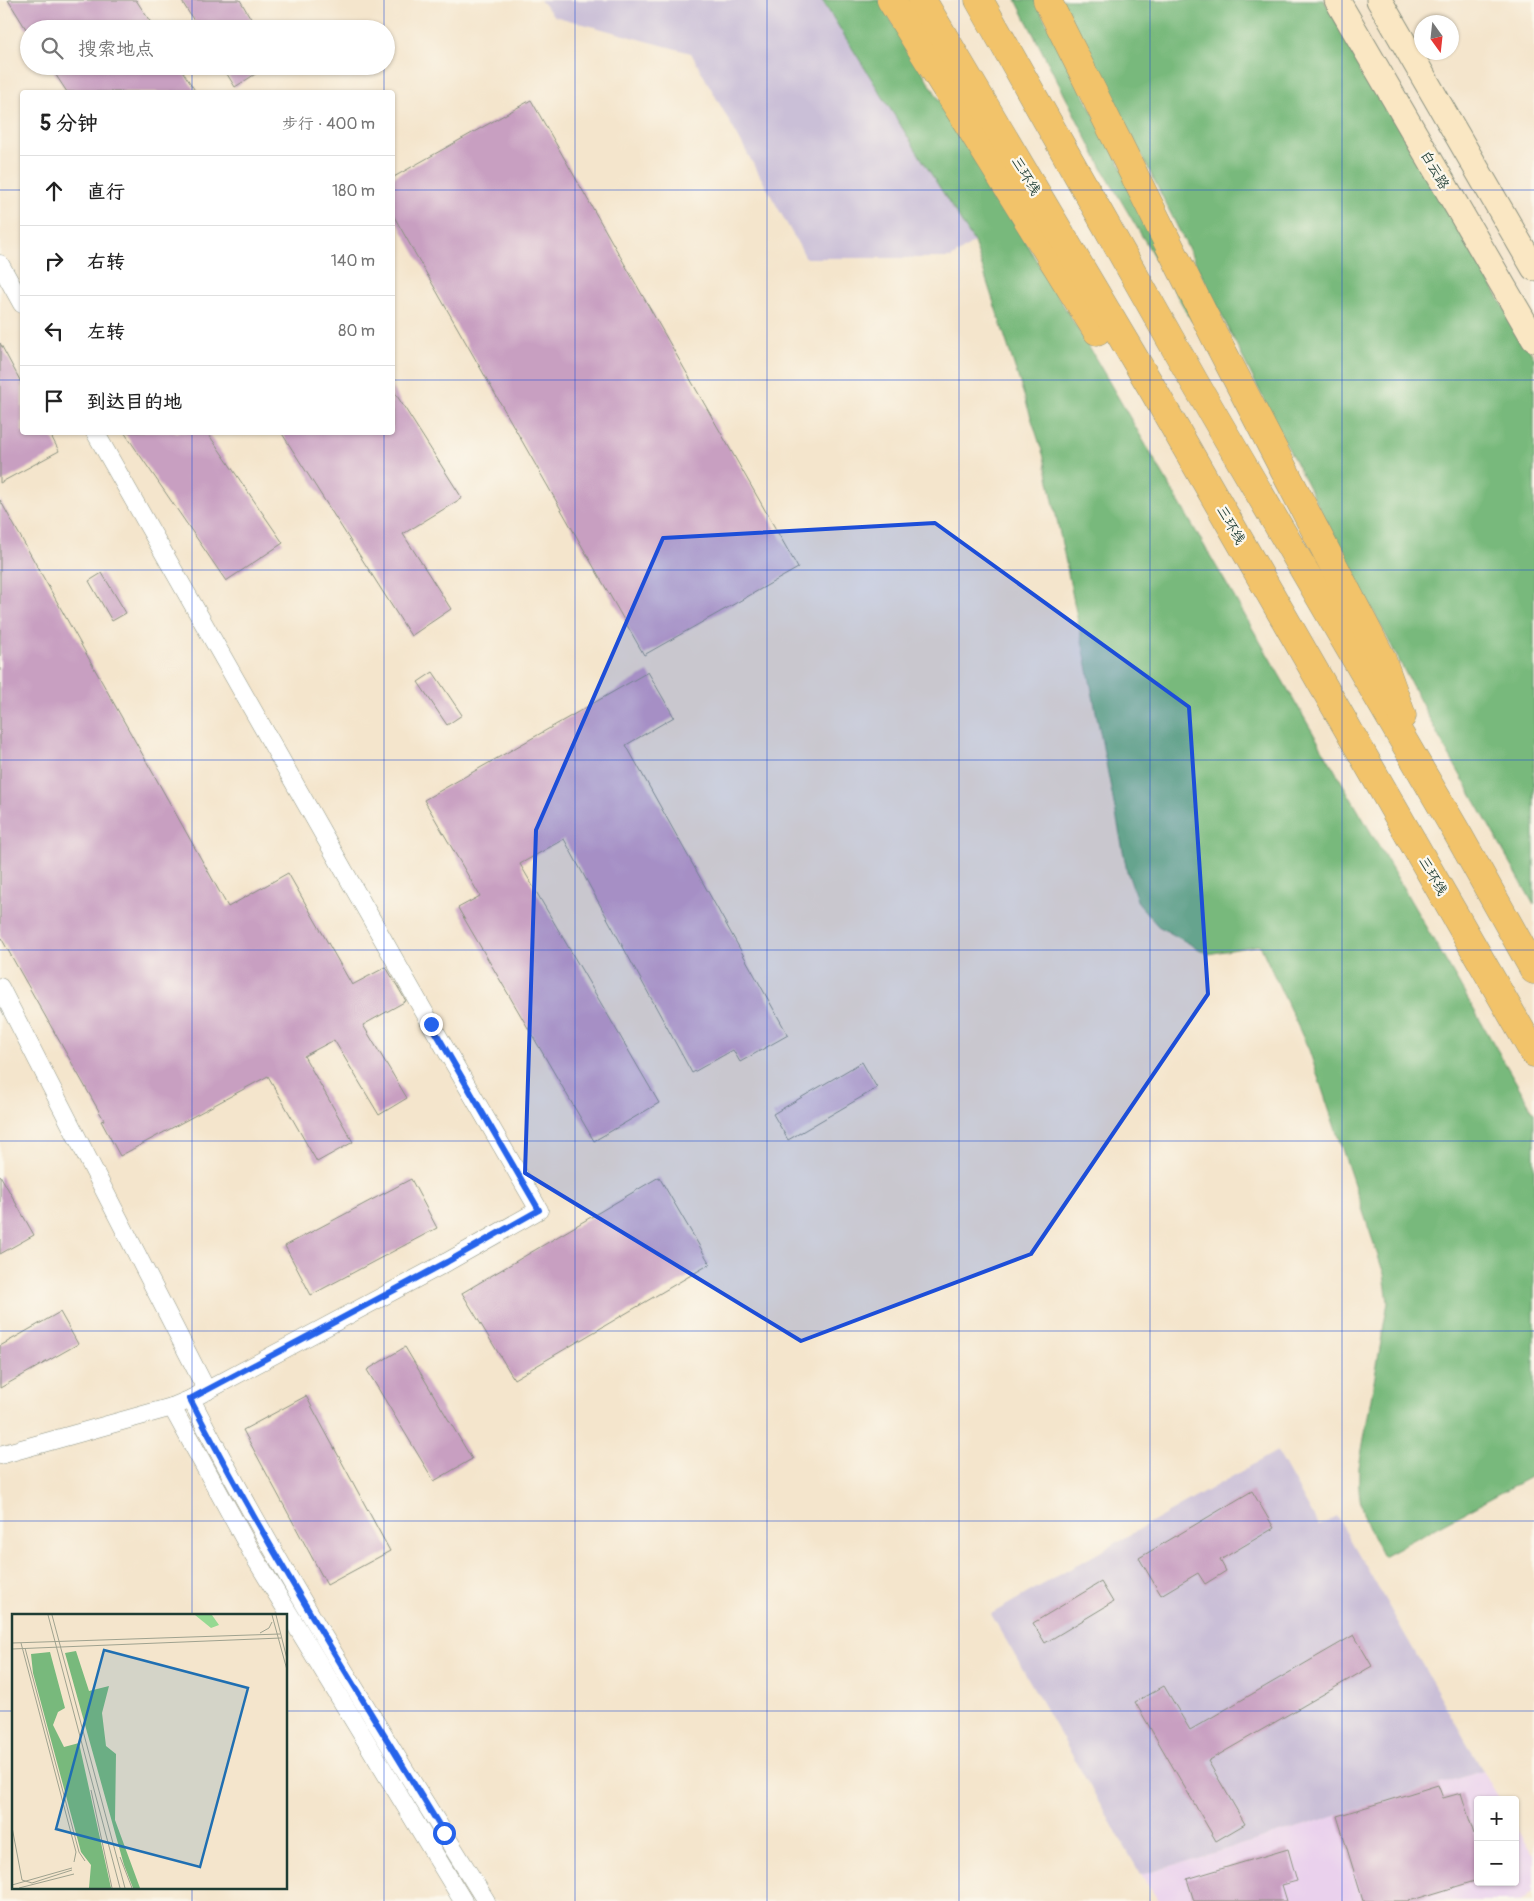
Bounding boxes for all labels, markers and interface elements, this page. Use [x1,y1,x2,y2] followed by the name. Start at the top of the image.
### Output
[1414,15,1459,60] north arrow
[20,20,395,75] search box
[38,34,66,62] icon: search
[78,37,154,61] text: 搜索地点
[40,110,98,137] text: 5 分钟
[282,114,375,134] text: 步行 · 400 m
[1417,148,1453,192] street label: 白云路
[1008,154,1044,198] street label: 三环线
[40,177,68,205] icon: ahead
[87,180,125,204] text: 直行
[332,181,375,201] text: 180 m
[40,247,68,275] icon: right
[87,250,125,274] text: 右转
[331,251,375,271] text: 140 m
[40,317,68,345] icon: left
[87,320,125,344] text: 左转
[338,321,375,341] text: 80 m
[40,387,68,415] icon: arrive
[87,390,182,414] text: 到达目的地
[1213,503,1249,547] street label: 三环线
[1415,854,1451,898] street label: 三环线
[420,1013,443,1036] route end
[12,1614,288,1888] inset map
[1474,1796,1519,1886] map controls
[1474,1796,1519,1841] button: +
[433,1822,456,1845] route start
[1474,1841,1519,1886] button: −

